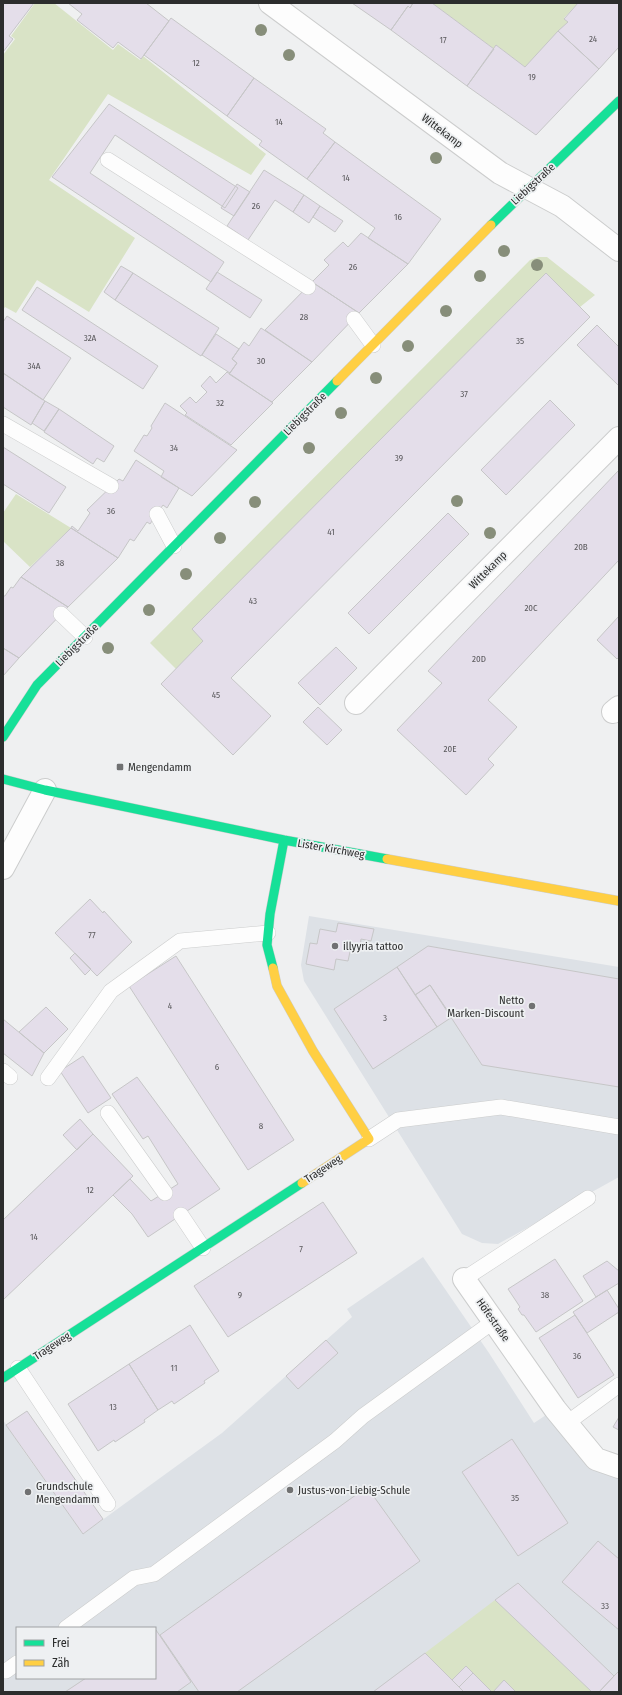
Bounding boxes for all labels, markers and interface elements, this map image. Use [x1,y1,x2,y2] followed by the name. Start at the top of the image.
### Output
[589,34,598,44] house number: 24
[439,35,447,45] house number: 17
[192,58,200,68] house number: 12
[528,72,536,82] house number: 19
[419,111,465,151] street label: Wittekamp
[275,117,284,127] house number: 14
[508,160,558,208] street label: Liebigstraße
[342,173,351,183] house number: 14
[252,201,261,211] house number: 26
[394,212,403,222] house number: 16
[349,262,358,272] house number: 26
[300,312,309,322] house number: 28
[84,333,97,343] house number: 32A
[516,336,524,346] house number: 35
[257,356,266,366] house number: 30
[27,361,41,371] house number: 34A
[460,389,468,399] house number: 37
[281,390,329,438] street label: Liebigstraße
[216,398,224,408] house number: 32
[170,443,179,453] house number: 34
[395,453,403,463] house number: 39
[107,506,116,516] house number: 36
[327,527,335,537] house number: 41
[574,542,588,552] house number: 20B
[466,548,510,592] street label: Wittekamp
[56,558,65,568] house number: 38
[249,596,257,606] house number: 43
[524,603,538,613] house number: 20C
[53,621,101,669] street label: Liebigstraße
[472,654,486,664] house number: 20D
[212,690,220,700] house number: 45
[444,744,456,754] house number: 20E
[128,761,191,774] place label: Mengendamm
[115,762,125,772] marker: Mengendamm
[296,837,366,861] street label: Lister Kirchweg
[88,930,96,940] house number: 77
[343,940,404,953] place label: illyyria tattoo
[330,941,340,951] marker: illyyria tattoo
[447,994,524,1020] place label: Netto Marken-Discount
[168,1001,173,1011] house number: 4
[527,1001,537,1011] marker: Netto Marken-Discount
[383,1013,387,1023] house number: 3
[215,1062,220,1072] house number: 6
[259,1121,264,1131] house number: 8
[302,1152,345,1186] street label: Trageweg
[86,1185,94,1195] house number: 12
[30,1232,39,1242] house number: 14
[299,1244,303,1254] house number: 7
[238,1290,242,1300] house number: 9
[541,1290,550,1300] house number: 38
[473,1296,513,1344] street label: Höfestraße
[31,1329,74,1363] street label: Trageweg
[573,1351,582,1361] house number: 36
[171,1363,177,1373] house number: 11
[109,1402,117,1412] house number: 13
[36,1480,99,1506] place label: Grundschule Mengendamm
[298,1484,410,1497] place label: Justus-von-Liebig-Schule
[285,1485,295,1495] marker: Justus-von-Liebig-Schule
[23,1487,33,1497] marker: Grundschule Mengendamm
[511,1493,519,1503] house number: 35
[601,1601,609,1611] house number: 33
[16,1627,156,1679] legend
[52,1636,70,1650] text: Frei
[52,1656,70,1670] text: Zäh

